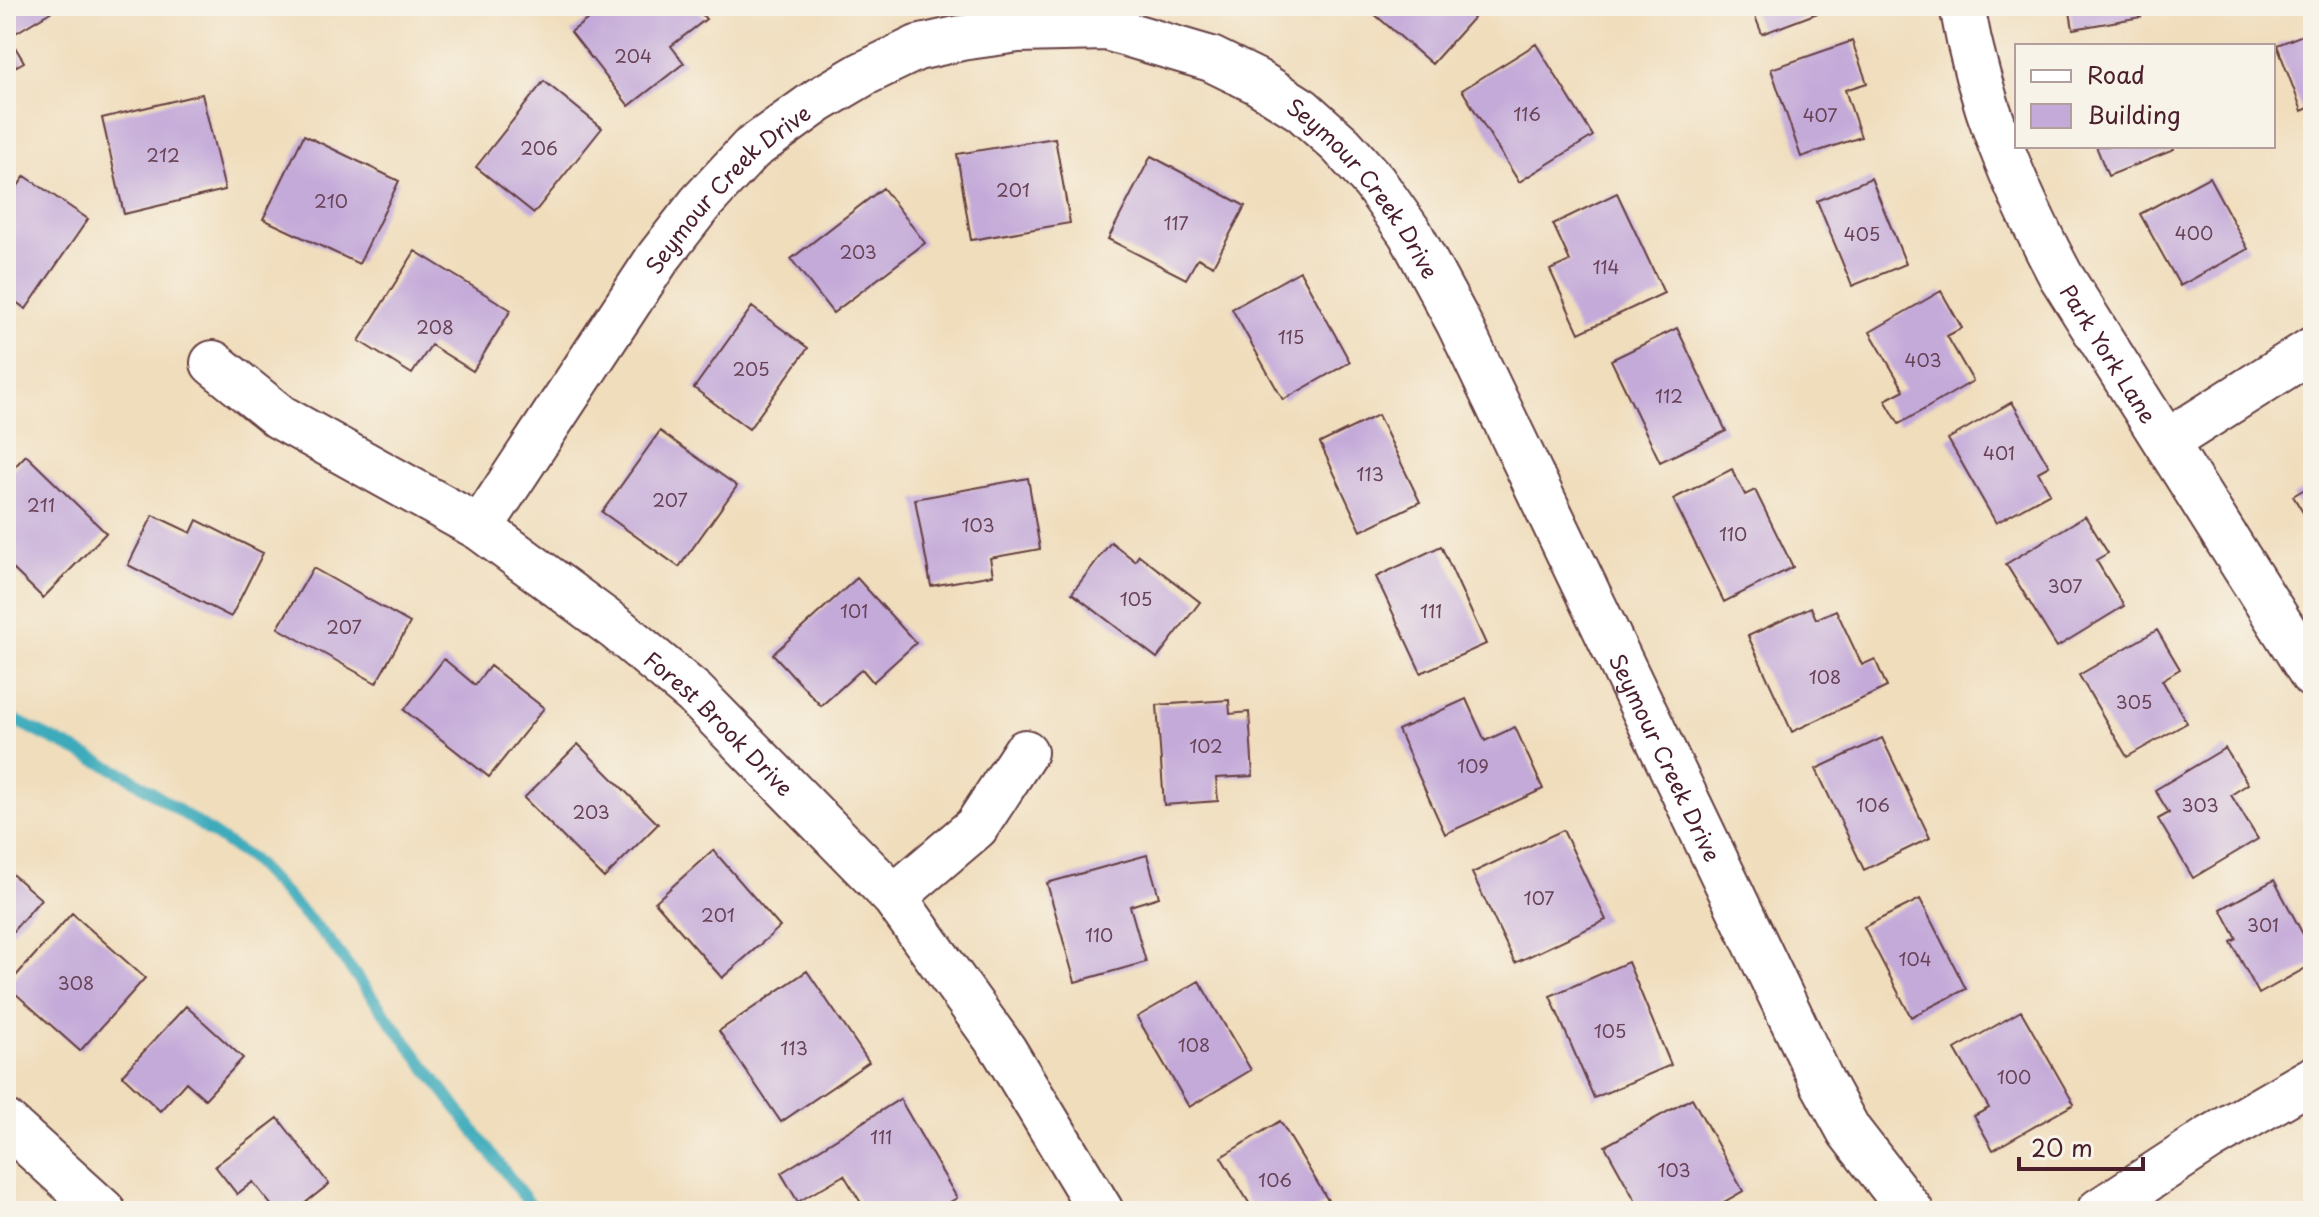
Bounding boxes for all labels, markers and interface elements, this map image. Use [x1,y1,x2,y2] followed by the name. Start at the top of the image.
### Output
[614,42,652,69] house number: 204
[2015,44,2275,148] legend
[2087,56,2145,92] text: Road
[1281,89,1448,284] street label: Seymour Creek Drive
[636,95,817,280] street label: Seymour Creek Drive
[2087,96,2181,132] text: Building
[1513,100,1541,127] house number: 116
[1803,101,1837,128] house number: 407
[520,134,558,161] house number: 206
[146,141,180,168] house number: 212
[996,176,1030,203] house number: 201
[314,187,348,214] house number: 210
[1163,209,1189,236] house number: 117
[2175,219,2213,246] house number: 400
[1844,220,1880,247] house number: 405
[839,238,877,265] house number: 203
[1593,253,1619,280] house number: 114
[2053,277,2166,429] street label: Park York Lane
[416,313,454,340] house number: 208
[1278,323,1304,350] house number: 115
[1905,346,1941,373] house number: 403
[732,355,770,382] house number: 205
[1655,382,1683,409] house number: 112
[1983,439,2015,466] house number: 401
[1356,460,1384,487] house number: 113
[652,486,688,513] house number: 207
[27,491,55,518] house number: 211
[961,511,995,538] house number: 103
[1719,520,1747,547] house number: 110
[2048,572,2082,599] house number: 307
[1120,585,1152,612] house number: 105
[840,597,868,624] house number: 101
[1420,597,1442,624] house number: 111
[326,613,362,640] house number: 207
[638,642,802,803] street label: Forest Brook Drive
[1602,647,1730,867] street label: Seymour Creek Drive
[1809,663,1841,690] house number: 108
[2116,688,2152,715] house number: 305
[1189,732,1223,759] house number: 102
[1457,752,1489,779] house number: 109
[1856,791,1890,818] house number: 106
[2182,791,2218,818] house number: 303
[572,798,610,825] house number: 203
[1524,884,1554,911] house number: 107
[701,901,735,928] house number: 201
[2247,911,2279,938] house number: 301
[1085,921,1113,948] house number: 110
[1898,945,1932,972] house number: 104
[58,969,94,996] house number: 308
[1594,1017,1626,1044] house number: 105
[1178,1031,1210,1058] house number: 108
[780,1034,808,1061] house number: 113
[1997,1063,2031,1090] house number: 100
[2019,1121,2143,1171] scale bar
[870,1123,892,1150] house number: 111
[2031,1129,2093,1165] text: 20 m
[1657,1156,1691,1183] house number: 103
[1258,1166,1292,1193] house number: 106

